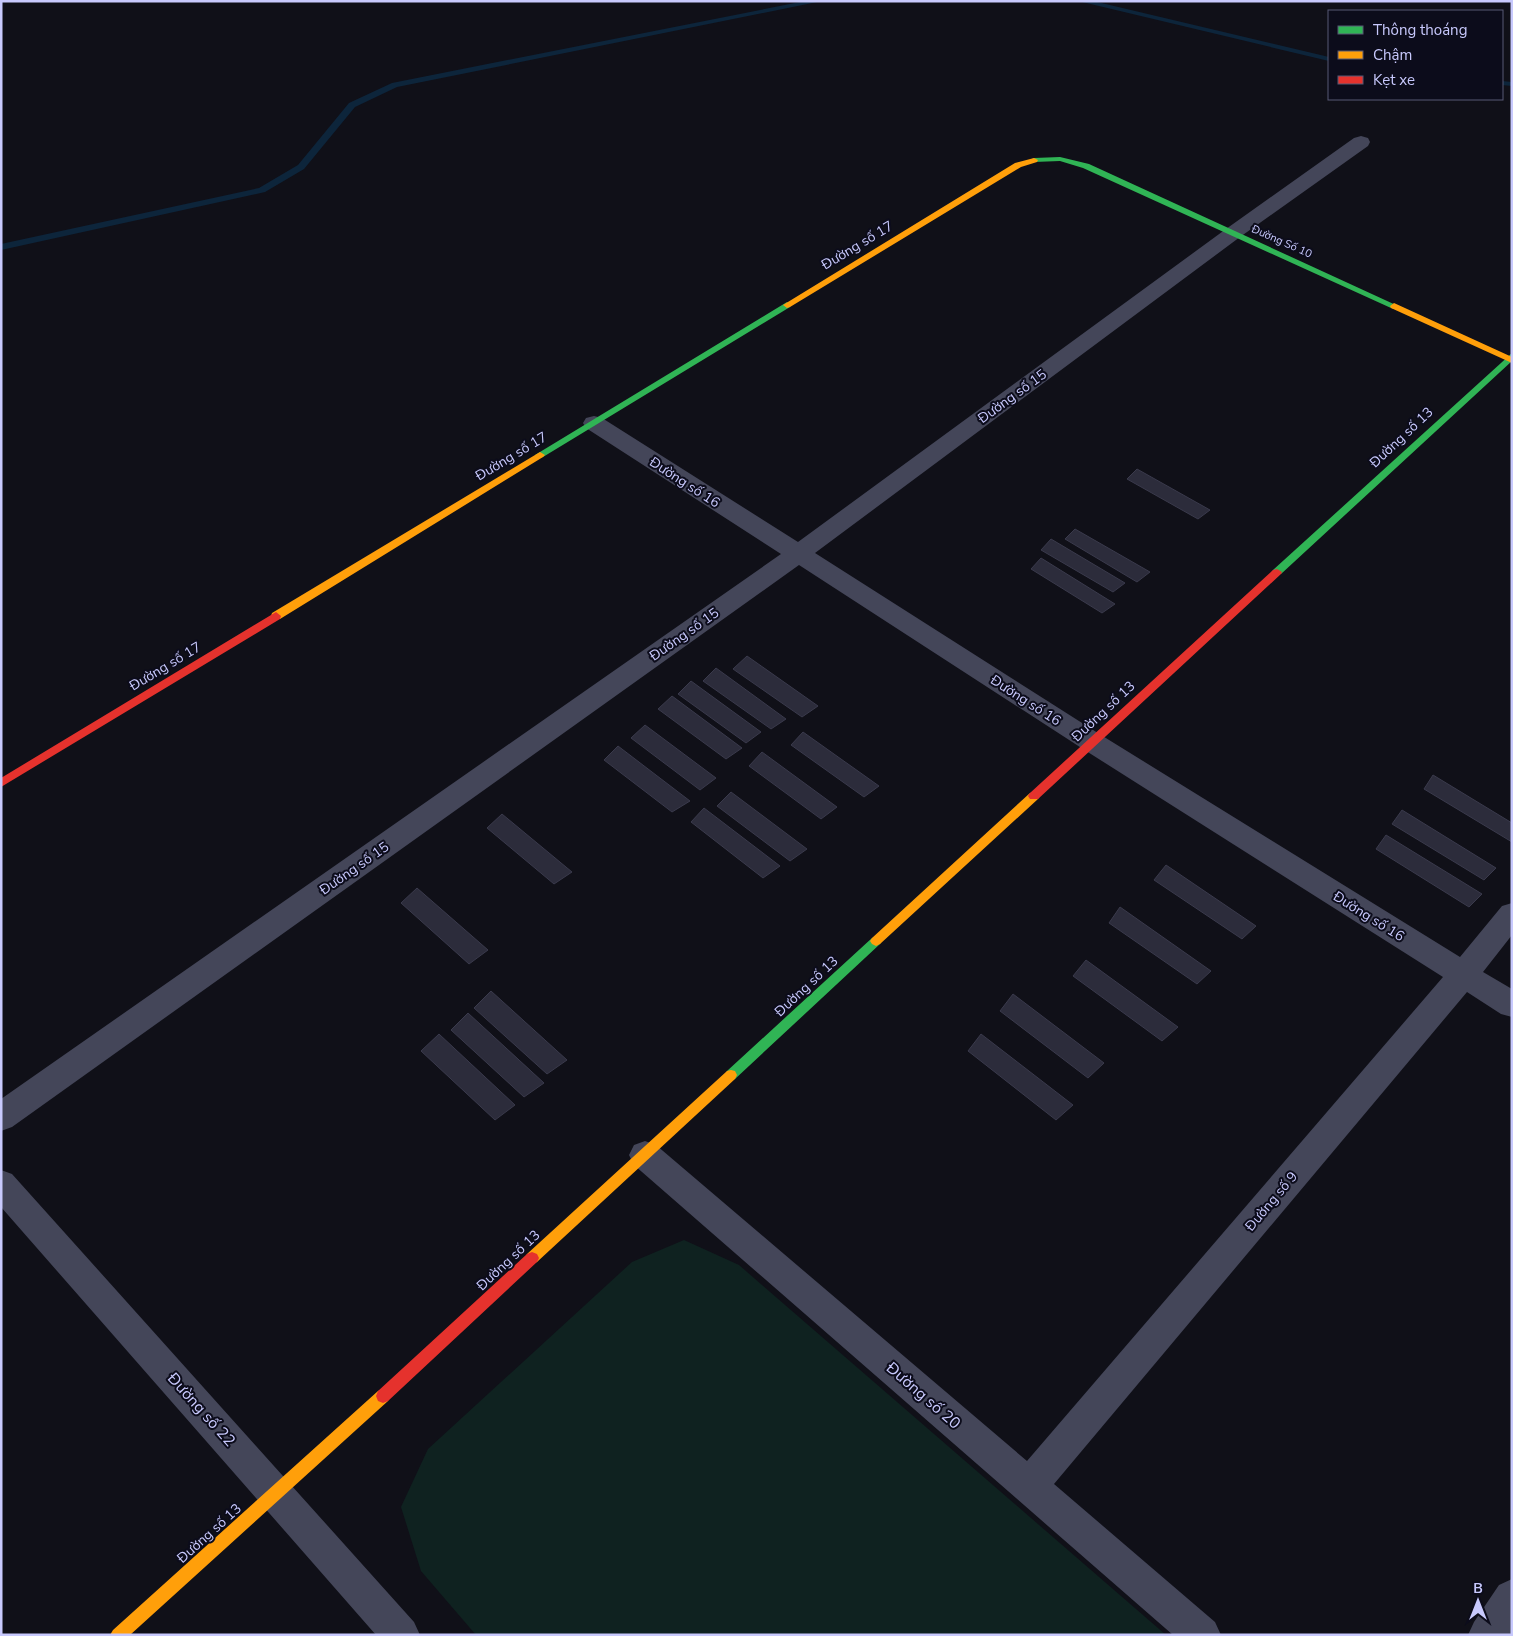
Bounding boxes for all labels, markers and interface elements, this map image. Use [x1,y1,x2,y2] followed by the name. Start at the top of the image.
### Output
[1328,10,1503,100] legend
[1373,20,1467,40] text: Thông thoáng
[1373,45,1412,65] text: Chậm
[1373,70,1415,90] text: Kẹt xe
[817,217,897,275] street label: Đường số 17
[1248,221,1315,262] street label: Đường Số 10
[973,365,1051,428] street label: Đường số 15
[1365,403,1437,473] street label: Đường số 13
[471,428,551,486] street label: Đường số 17
[645,452,724,512] street label: Đường số 16
[645,603,723,666] street label: Đường số 15
[125,638,205,696] street label: Đường số 17
[986,670,1065,730] street label: Đường số 16
[1067,677,1139,747] street label: Đường số 13
[315,837,393,900] street label: Đường số 15
[1329,886,1408,946] street label: Đường số 16
[770,952,842,1022] street label: Đường số 13
[1240,1168,1302,1236] street label: Đường số 9
[472,1226,544,1296] street label: Đường số 13
[881,1357,965,1434] street label: Đường số 20
[162,1367,240,1451] street label: Đường số 22
[172,1499,246,1568] street label: Đường số 13
[1453,1576,1503,1626] north arrow
[1473,1579,1483,1598] text: B

